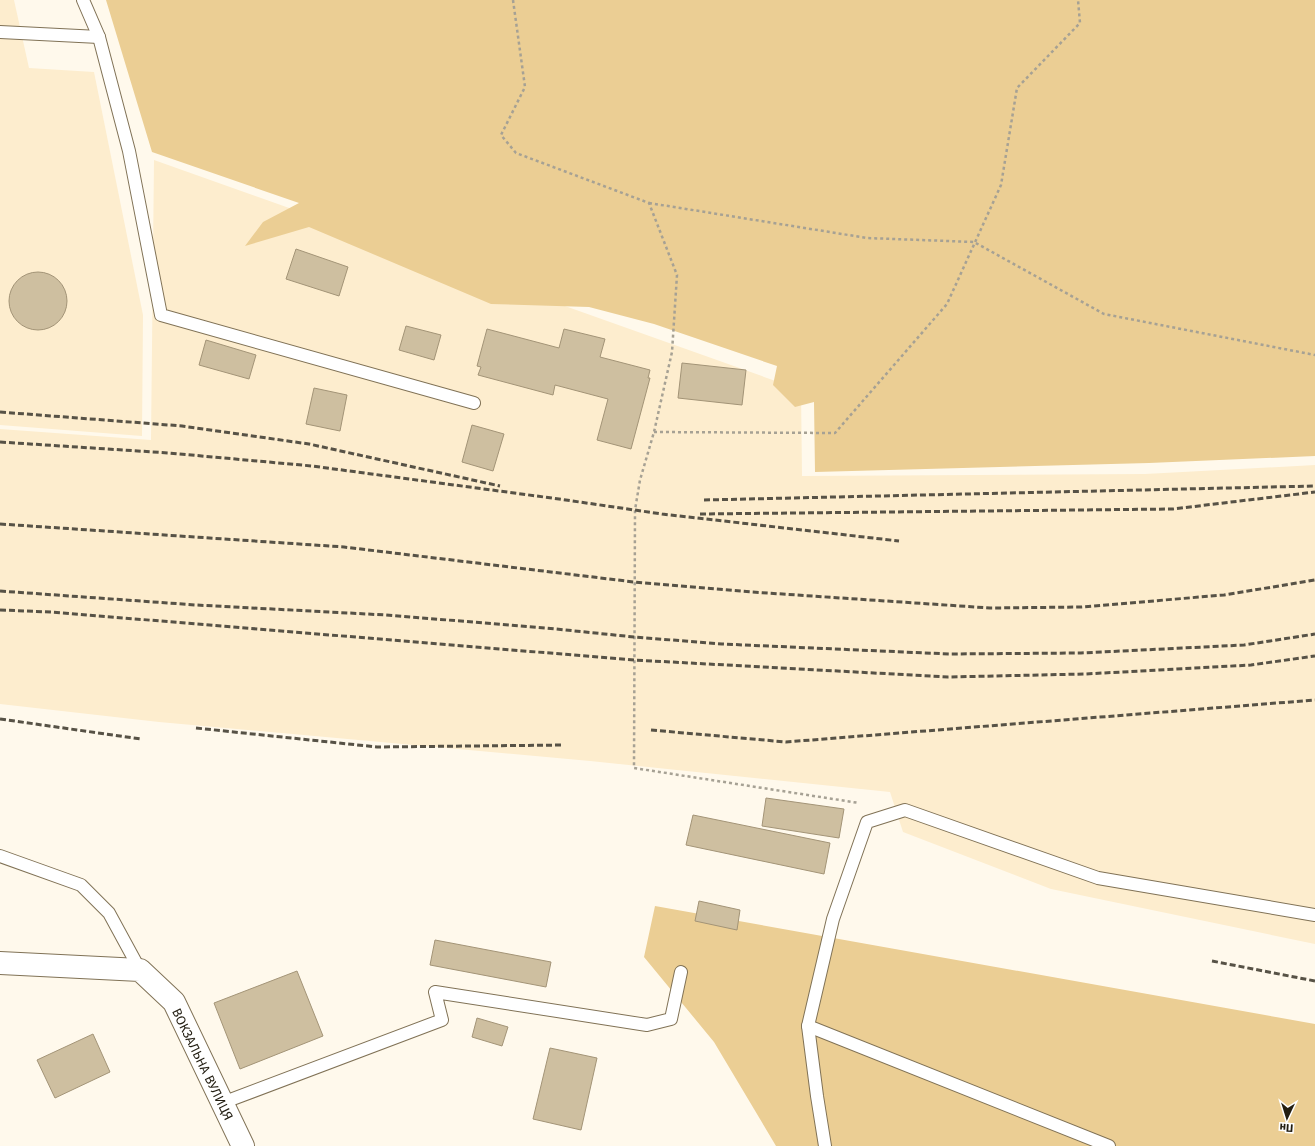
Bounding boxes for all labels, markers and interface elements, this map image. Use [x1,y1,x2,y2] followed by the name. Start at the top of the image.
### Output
[169,1006,236,1123] street label: ВОКЗАЛЬНА ВУЛИЦЯ
[1267,1098,1307,1138] north arrow
[1279,1121,1294,1134] text: Пн

